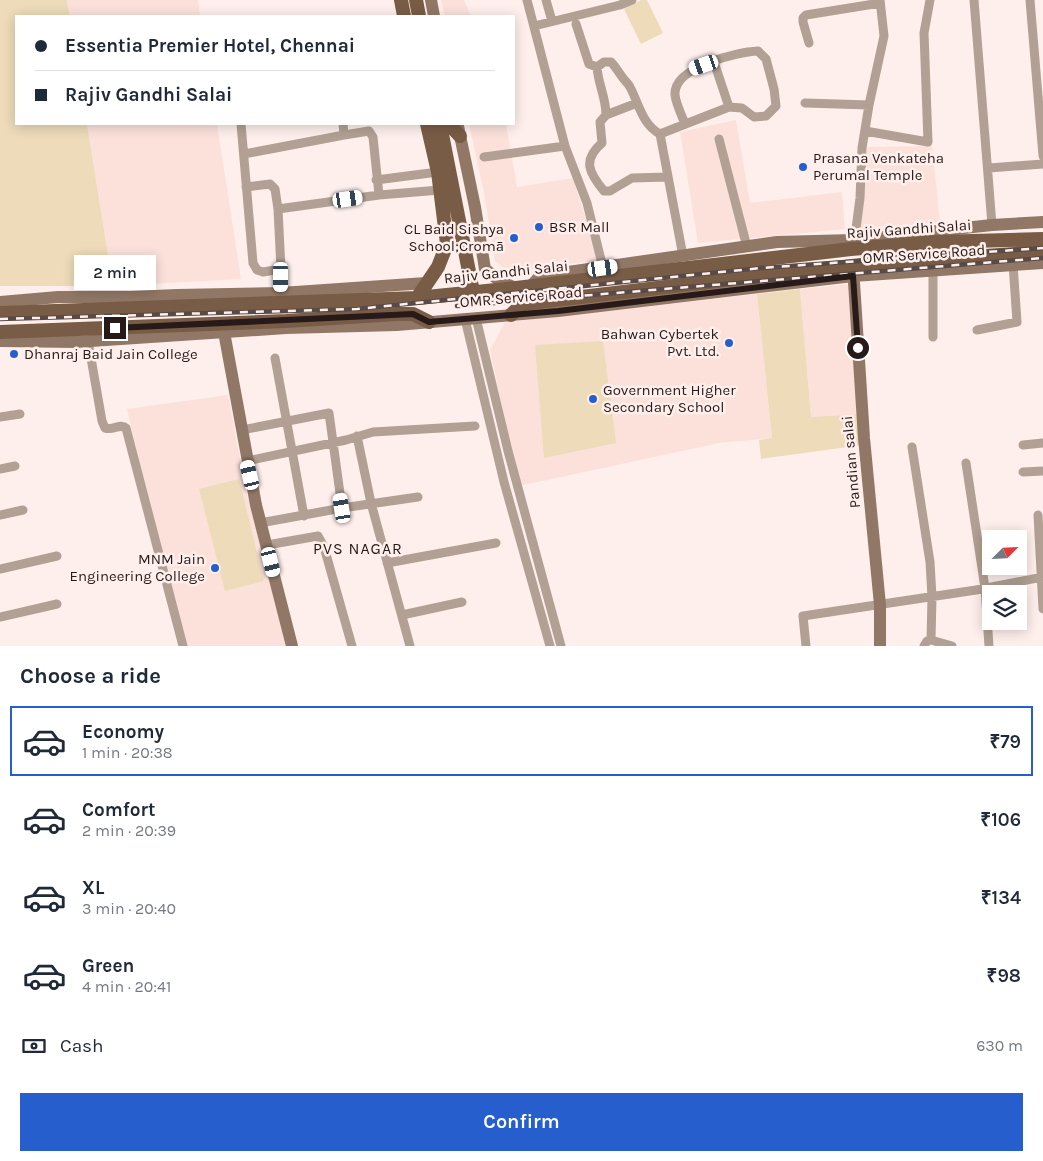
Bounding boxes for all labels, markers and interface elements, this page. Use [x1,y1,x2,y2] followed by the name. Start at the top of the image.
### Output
[65,35,355,57] text: Essentia Premier Hotel, Chennai
[687,53,720,77] car
[65,84,232,106] text: Rajiv Gandhi Salai
[813,149,944,184] place label: Prasana Venkateha Perumal Temple
[797,161,809,173] marker: Prasana Venkateha Perumal Temple
[332,189,363,209] car
[846,216,972,242] street label: Rajiv Gandhi Salai
[549,218,610,236] place label: BSR Mall
[404,220,504,255] place label: CL Baid Sishya School;Cromā
[533,221,545,233] marker: BSR Mall
[508,232,520,244] marker: CL Baid Sishya School;Cromā
[862,241,986,267] street label: OMR Service Road
[74,255,156,290] callout: 2 min
[443,257,569,287] street label: Rajiv Gandhi Salai
[587,258,618,278] car
[273,262,288,292] car
[93,263,137,282] text: 2 min
[459,283,583,311] street label: OMR Service Road
[104,317,126,339] route end
[601,325,719,360] place label: Bahwan Cybertek Pvt. Ltd.
[723,337,735,349] marker: Bahwan Cybertek Pvt. Ltd.
[847,337,869,359] route start
[24,345,198,363] place label: Dhanraj Baid Jain College
[8,348,20,360] marker: Dhanraj Baid Jain College
[603,381,736,416] place label: Government Higher Secondary School
[587,393,599,405] marker: Government Higher Secondary School
[838,415,864,509] street label: Pandian salai
[239,459,260,491] car
[332,492,351,524] car
[982,530,1028,575] north arrow
[982,530,1027,630] map controls
[313,539,403,558] district label: PVS NAGAR
[260,546,281,578] car
[69,550,205,585] place label: MNM Jain Engineering College
[209,562,221,574] marker: MNM Jain Engineering College
[982,585,1027,630] button: layers
[20,663,161,689] text: Choose a ride
[22,719,67,764] icon: car
[82,721,164,743] text: Economy
[989,731,1021,753] text: ₹79
[82,743,173,762] text: 1 min · 20:38
[22,797,67,842] icon: car
[82,799,156,821] text: Comfort
[980,809,1021,831] text: ₹106
[82,821,176,840] text: 2 min · 20:39
[22,875,67,920] icon: car
[82,877,104,899] text: XL
[981,887,1021,909] text: ₹134
[82,899,176,918] text: 3 min · 20:40
[22,953,67,998] icon: car
[82,955,134,977] text: Green
[987,965,1021,987] text: ₹98
[82,977,171,996] text: 4 min · 20:41
[20,1032,48,1060] icon: cash
[60,1035,104,1057] text: Cash
[976,1036,1023,1055] text: 630 m
[20,1093,1023,1151] button: Confirm

